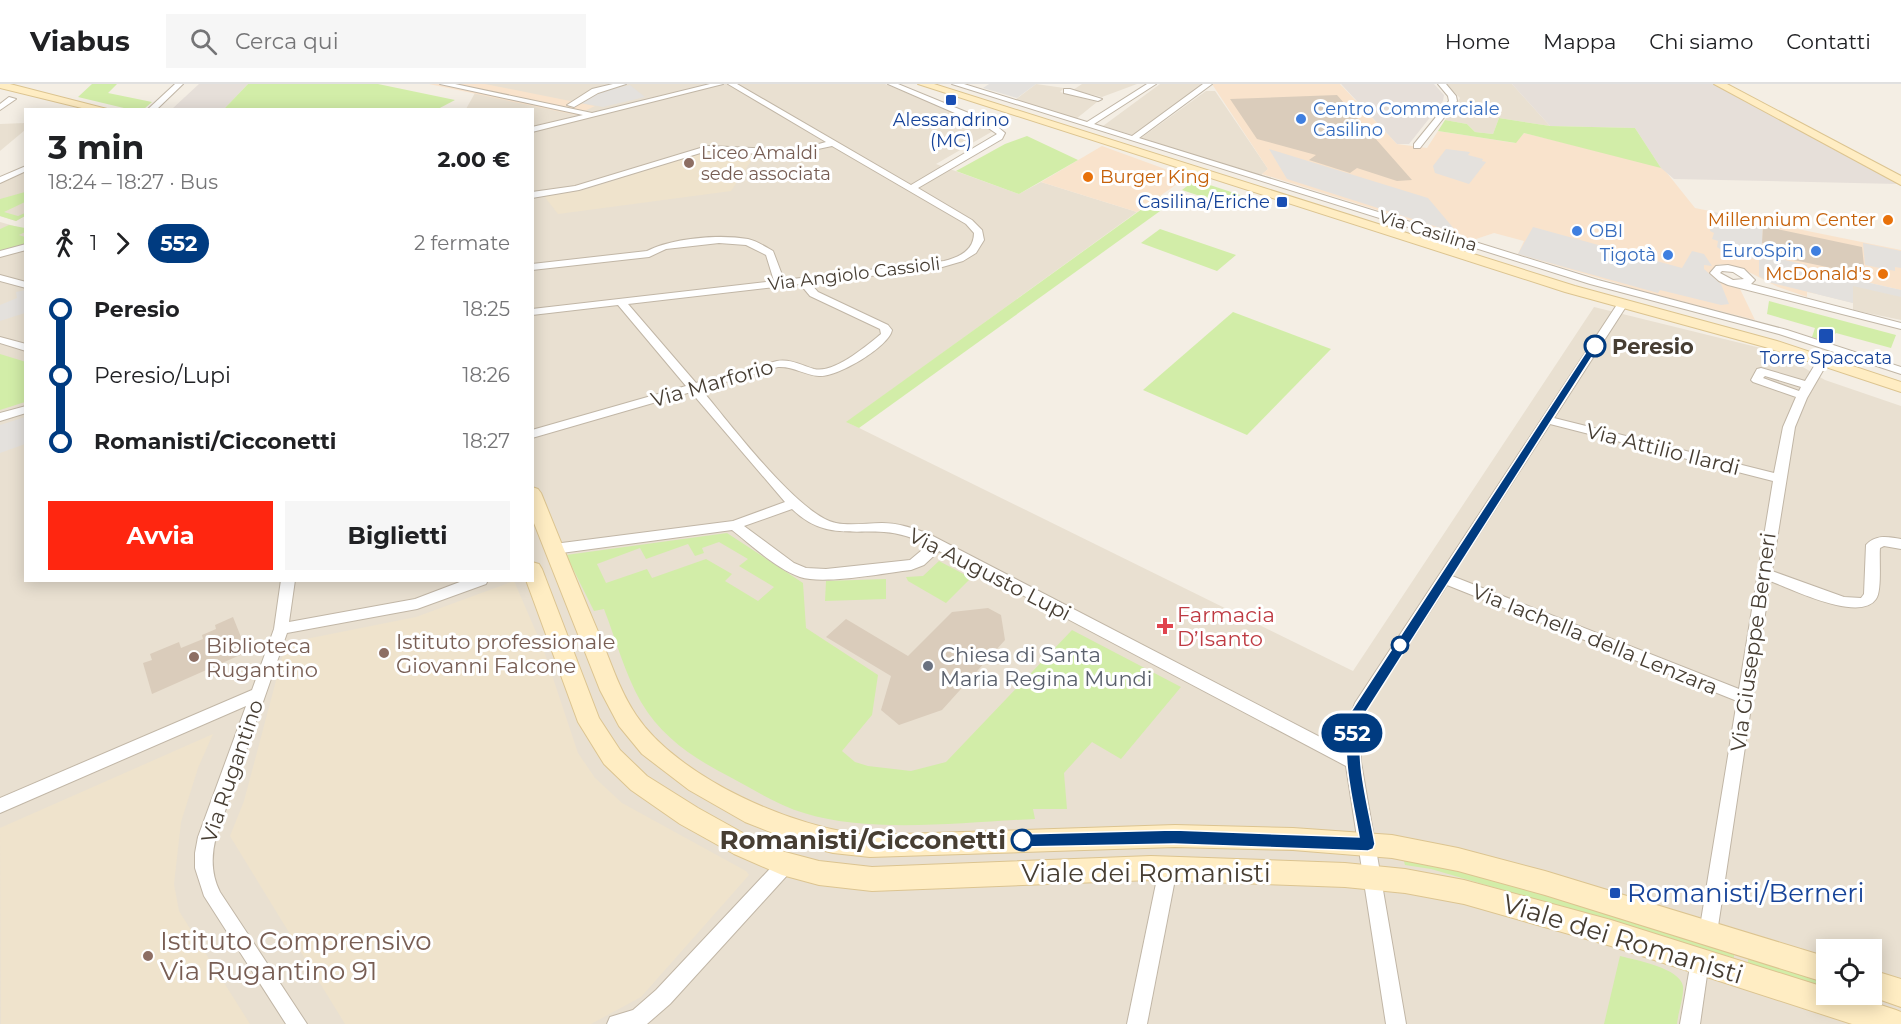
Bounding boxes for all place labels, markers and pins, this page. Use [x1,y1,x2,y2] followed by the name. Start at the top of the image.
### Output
[944,93,958,107] marker: Alessandrino (MC)
[1313,98,1500,141] place label: Centro Commerciale Casilino
[893,109,1009,152] place label: Alessandrino (MC)
[1294,112,1308,126] marker: Centro Commerciale Casilino
[701,142,831,185] place label: Liceo Amaldi sede associata
[682,156,696,170] marker: Liceo Amaldi sede associata
[1100,166,1210,188] place label: Burger King
[1081,170,1095,184] marker: Burger King
[1138,191,1270,213] place label: Casilina/Eriche
[1275,195,1289,209] marker: Casilina/Eriche
[1708,209,1876,231] place label: Millennium Center
[1881,213,1895,227] marker: Millennium Center
[1589,220,1623,242] place label: OBI
[1570,224,1584,238] marker: OBI
[1721,240,1804,262] place label: EuroSpin
[1600,244,1656,266] place label: Tigotà
[1809,244,1823,258] marker: EuroSpin
[1661,248,1675,262] marker: Tigotà
[1765,263,1871,285] place label: McDonald's
[1876,267,1890,281] marker: McDonald's
[1817,327,1835,345] marker: Torre Spaccata
[1612,334,1694,359] place label: Peresio
[1584,335,1606,357] marker: Peresio
[1760,347,1892,369] place label: Torre Spaccata
[1177,602,1275,651] place label: Farmacia D’Isanto
[1158,619,1172,633] marker: Farmacia D’Isanto
[396,629,615,678] place label: Istituto professionale Giovanni Falcone
[206,633,318,682] place label: Biblioteca Rugantino
[1391,636,1409,654] unlabelled marker
[940,642,1152,691] place label: Chiesa di Santa Maria Regina Mundi
[377,646,391,660] marker: Istituto professionale Giovanni Falcone
[187,650,201,664] marker: Biblioteca Rugantino
[921,659,935,673] marker: Chiesa di Santa Maria Regina Mundi
[719,824,1006,856] place label: Romanisti/Cicconetti
[1011,829,1033,851] marker: Romanisti/Cicconetti
[1627,877,1865,909] place label: Romanisti/Berneri
[1608,886,1622,900] marker: Romanisti/Berneri
[160,925,432,987] place label: Istituto Comprensivo Via Rugantino 91
[141,949,155,963] marker: Istituto Comprensivo Via Rugantino 91

